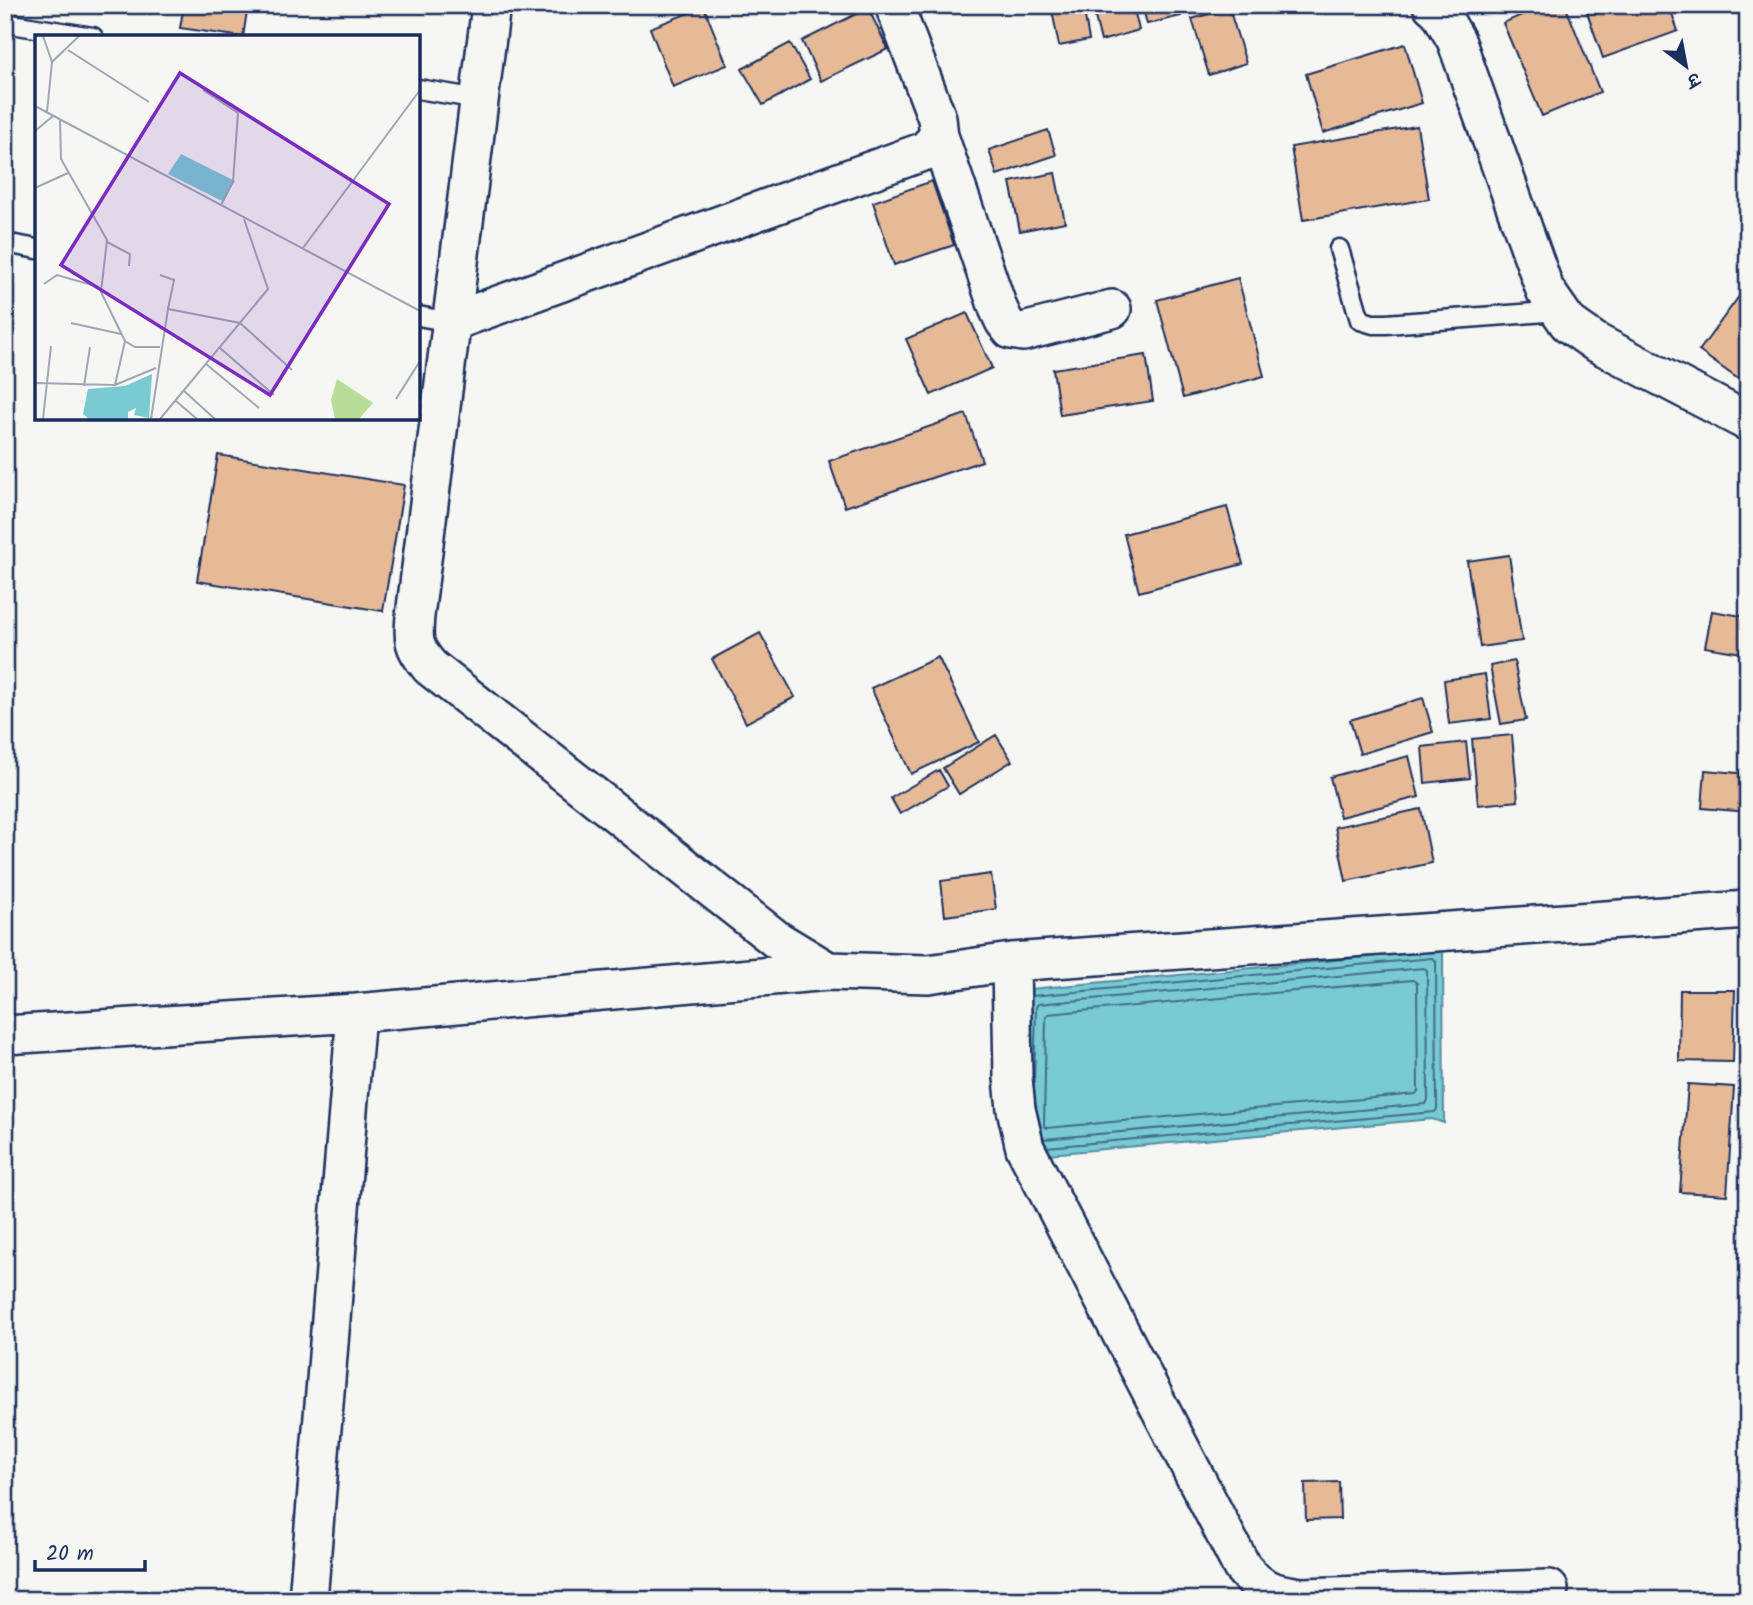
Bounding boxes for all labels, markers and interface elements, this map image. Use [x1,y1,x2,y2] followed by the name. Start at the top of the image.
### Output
[1652,32,1722,102] north arrow
[35,35,420,420] inset map
[1677,63,1707,97] text: उ
[35,1528,145,1572] scale bar
[46,1538,94,1571] text: 20 m

